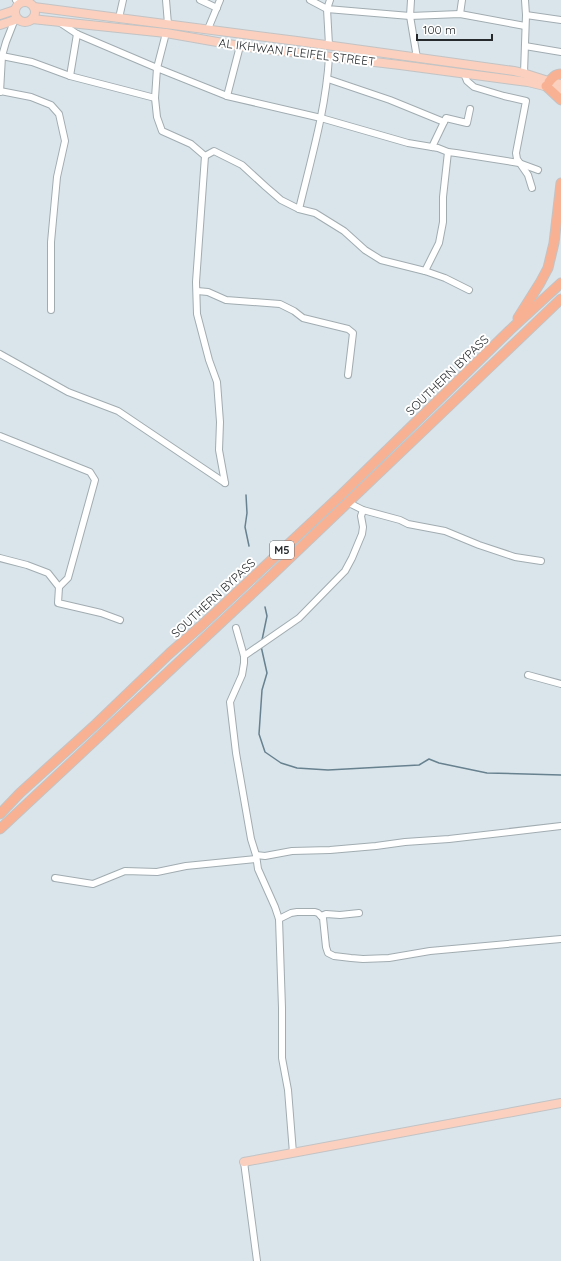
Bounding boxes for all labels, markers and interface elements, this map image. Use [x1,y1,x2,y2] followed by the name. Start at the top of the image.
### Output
[417,16,492,42] scale bar
[423,22,456,37] text: 100 m
[218,35,376,69] street label: AL IKHWAN FLEIFEL STREET
[402,331,492,418] street label: SOUTHERN BYPASS
[270,541,294,559] road number: M5
[168,555,258,641] street label: SOUTHERN BYPASS

